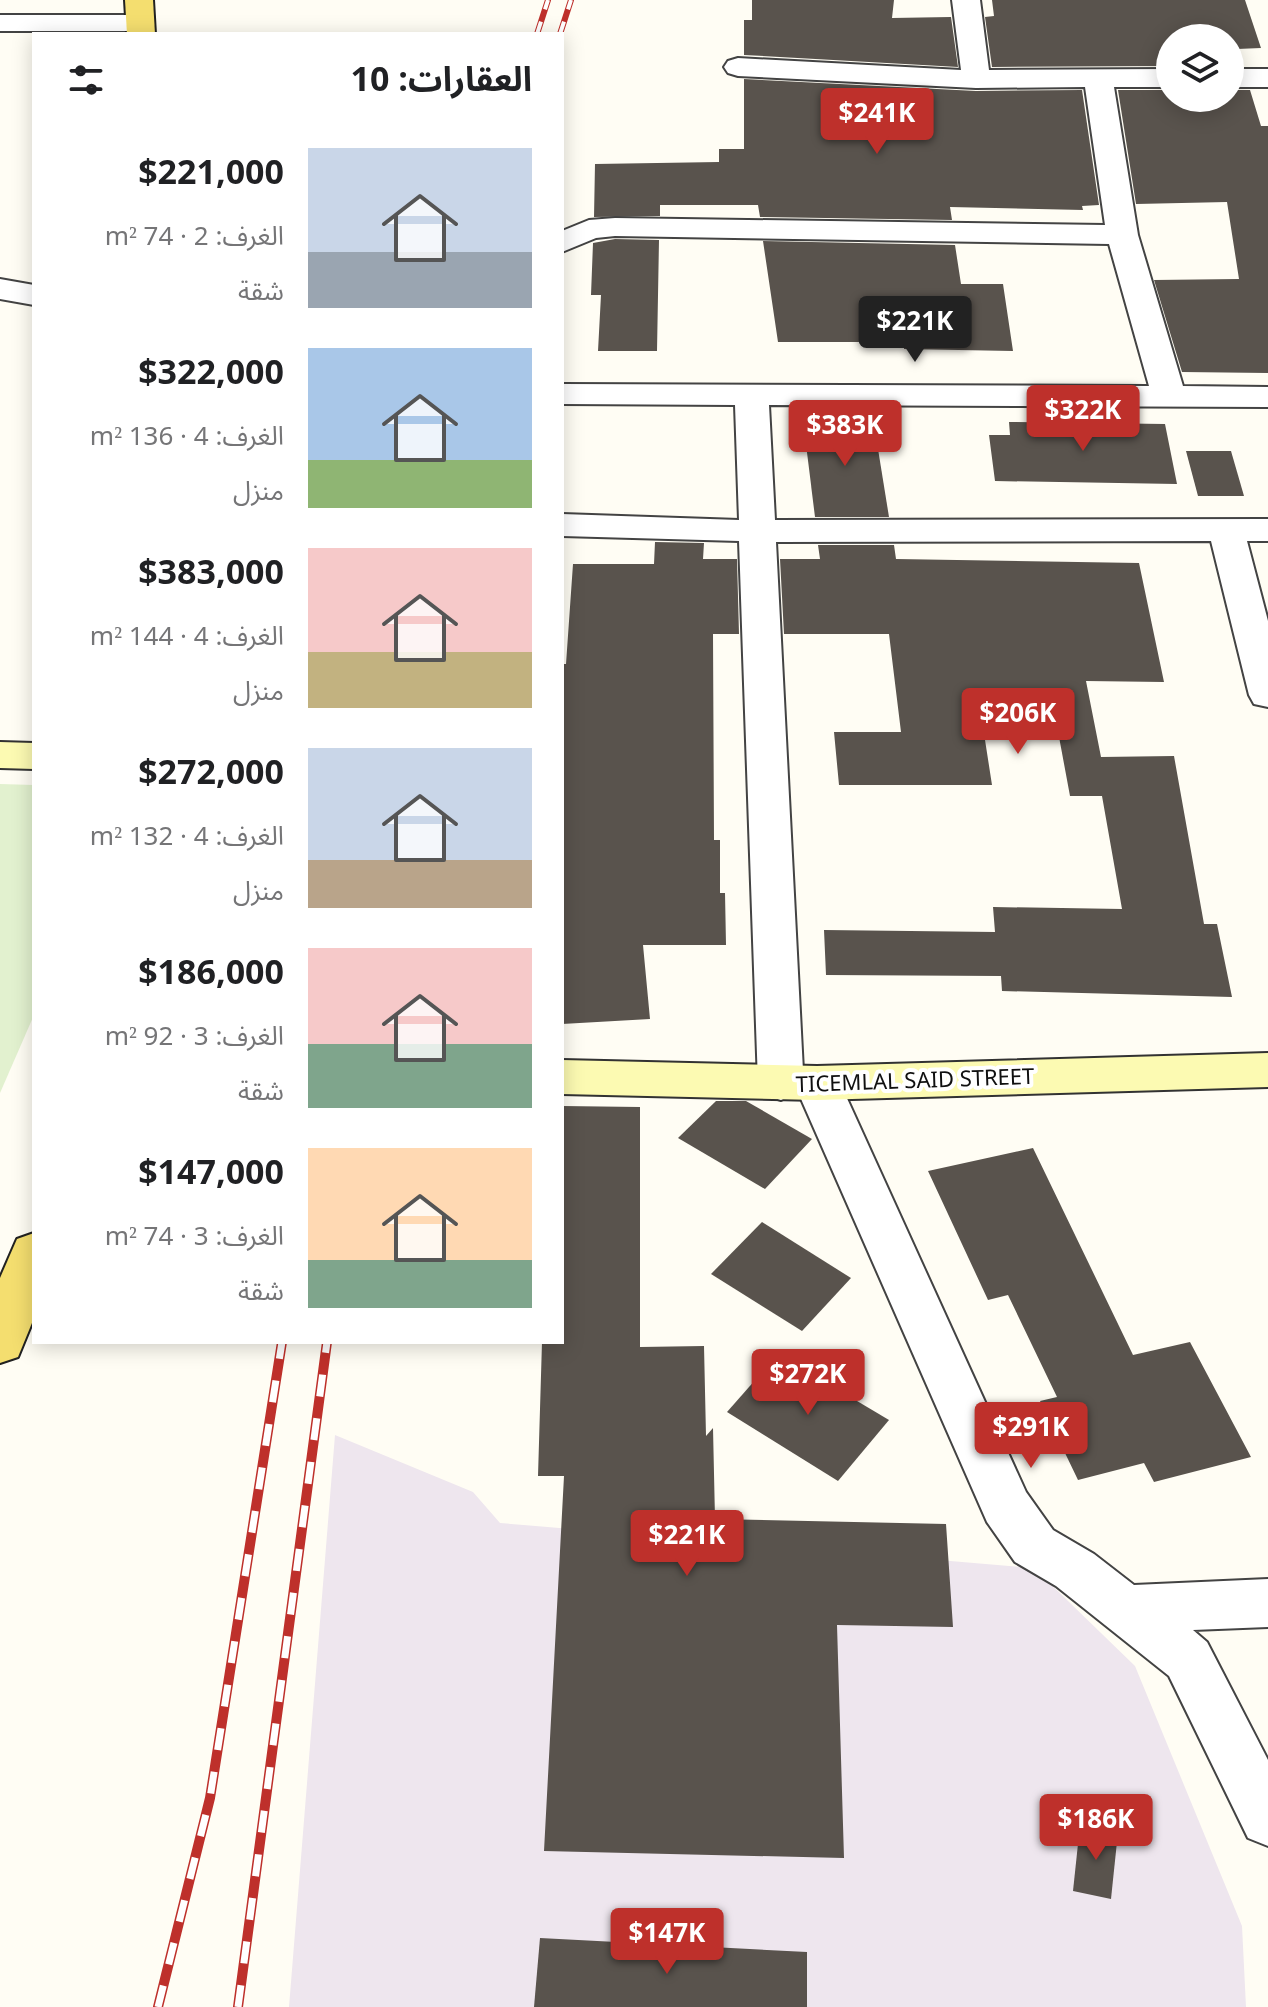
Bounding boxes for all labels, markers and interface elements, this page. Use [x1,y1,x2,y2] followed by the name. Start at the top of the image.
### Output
[1156,24,1244,112] map controls
[1156,24,1244,112] button: layers
[350,44,532,116] text: العقارات: 10
[64,58,108,102] icon: filters
[839,86,915,141] text: $241K
[821,88,933,156] pin: $241K
[138,137,284,209] text: $221,000
[372,180,468,276] icon: home
[105,209,284,264] text: الغرف: 2 · 74 m²
[238,264,284,319] text: شقة
[877,294,953,349] text: $221K
[859,296,971,364] pin: $221K
[138,337,284,409] text: $322,000
[372,380,468,476] icon: home
[1045,383,1121,438] text: $322K
[1027,385,1139,453] pin: $322K
[807,398,883,453] text: $383K
[789,400,901,468] pin: $383K
[90,409,284,464] text: الغرف: 4 · 136 m²
[233,464,284,519] text: منزل
[138,537,284,609] text: $383,000
[372,580,468,676] icon: home
[90,609,284,664] text: الغرف: 4 · 144 m²
[233,664,284,719] text: منزل
[980,686,1056,741] text: $206K
[962,688,1074,756] pin: $206K
[138,737,284,809] text: $272,000
[372,780,468,876] icon: home
[90,809,284,864] text: الغرف: 4 · 132 m²
[233,864,284,919] text: منزل
[138,937,284,1009] text: $186,000
[372,980,468,1076] icon: home
[105,1009,284,1064] text: الغرف: 3 · 92 m²
[795,1054,1035,1108] street label: TICEMLAL SAID STREET
[238,1064,284,1119] text: شقة
[138,1137,284,1209] text: $147,000
[372,1180,468,1276] icon: home
[105,1209,284,1264] text: الغرف: 3 · 74 m²
[238,1264,284,1319] text: شقة
[770,1347,846,1402] text: $272K
[752,1349,864,1417] pin: $272K
[993,1400,1069,1455] text: $291K
[975,1402,1087,1470] pin: $291K
[649,1508,725,1563] text: $221K
[631,1510,743,1578] pin: $221K
[1058,1792,1134,1847] text: $186K
[1040,1794,1152,1862] pin: $186K
[629,1906,705,1961] text: $147K
[611,1908,723,1976] pin: $147K

